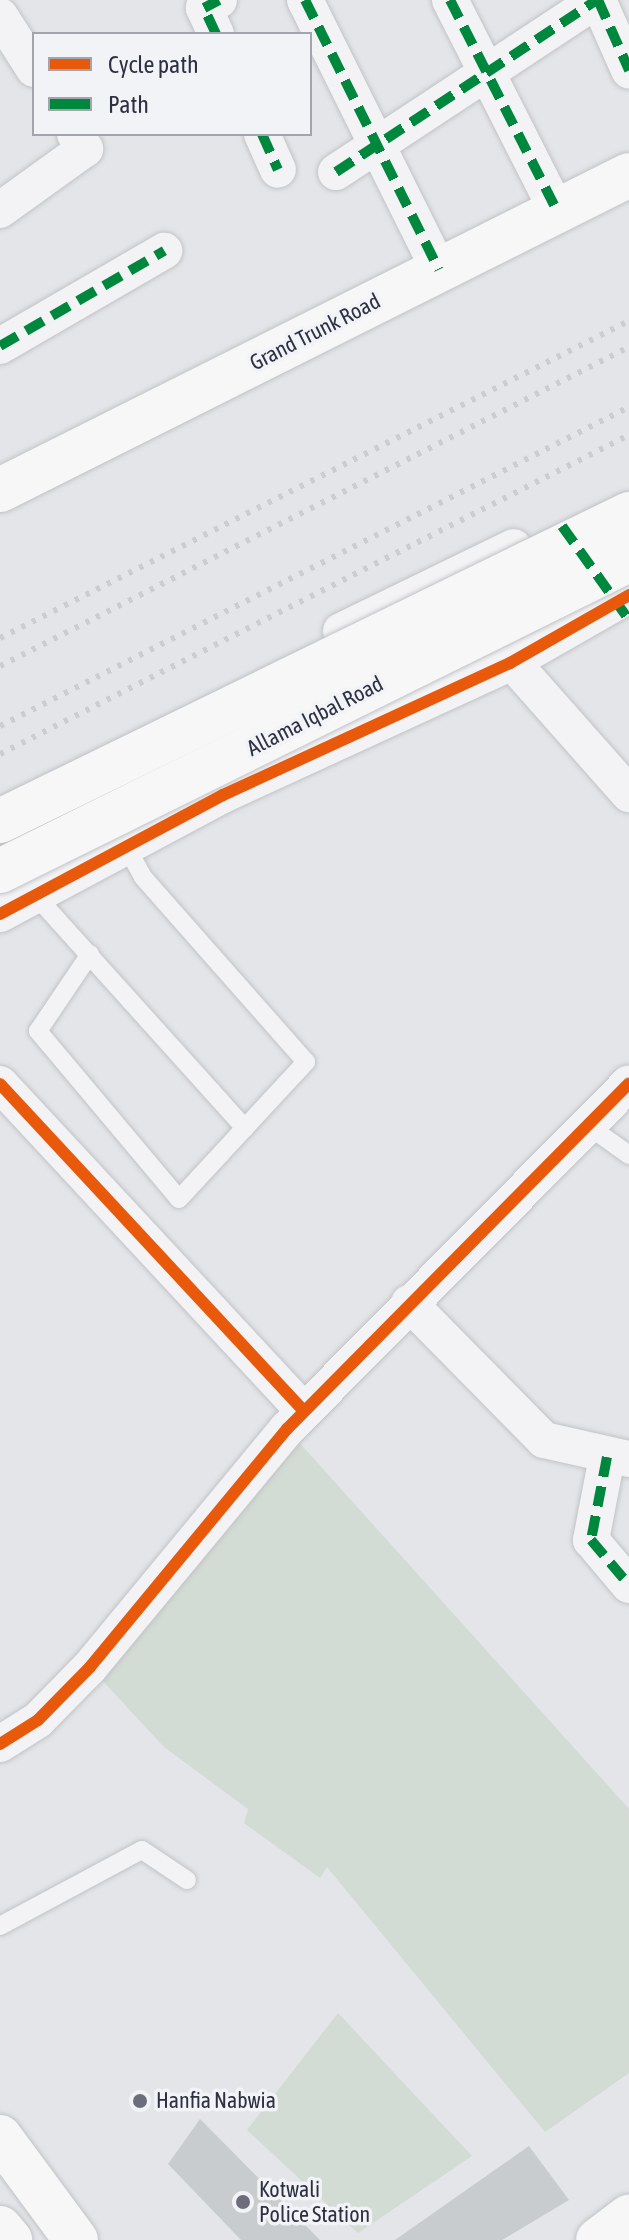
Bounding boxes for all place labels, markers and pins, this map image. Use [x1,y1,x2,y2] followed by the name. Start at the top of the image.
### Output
[156,2088,276,2114] place label: Hanfia Nabwia
[131,2092,149,2110] marker: Hanfia Nabwia
[259,2176,370,2228] place label: Kotwali Police Station
[234,2193,252,2211] marker: Kotwali Police Station

